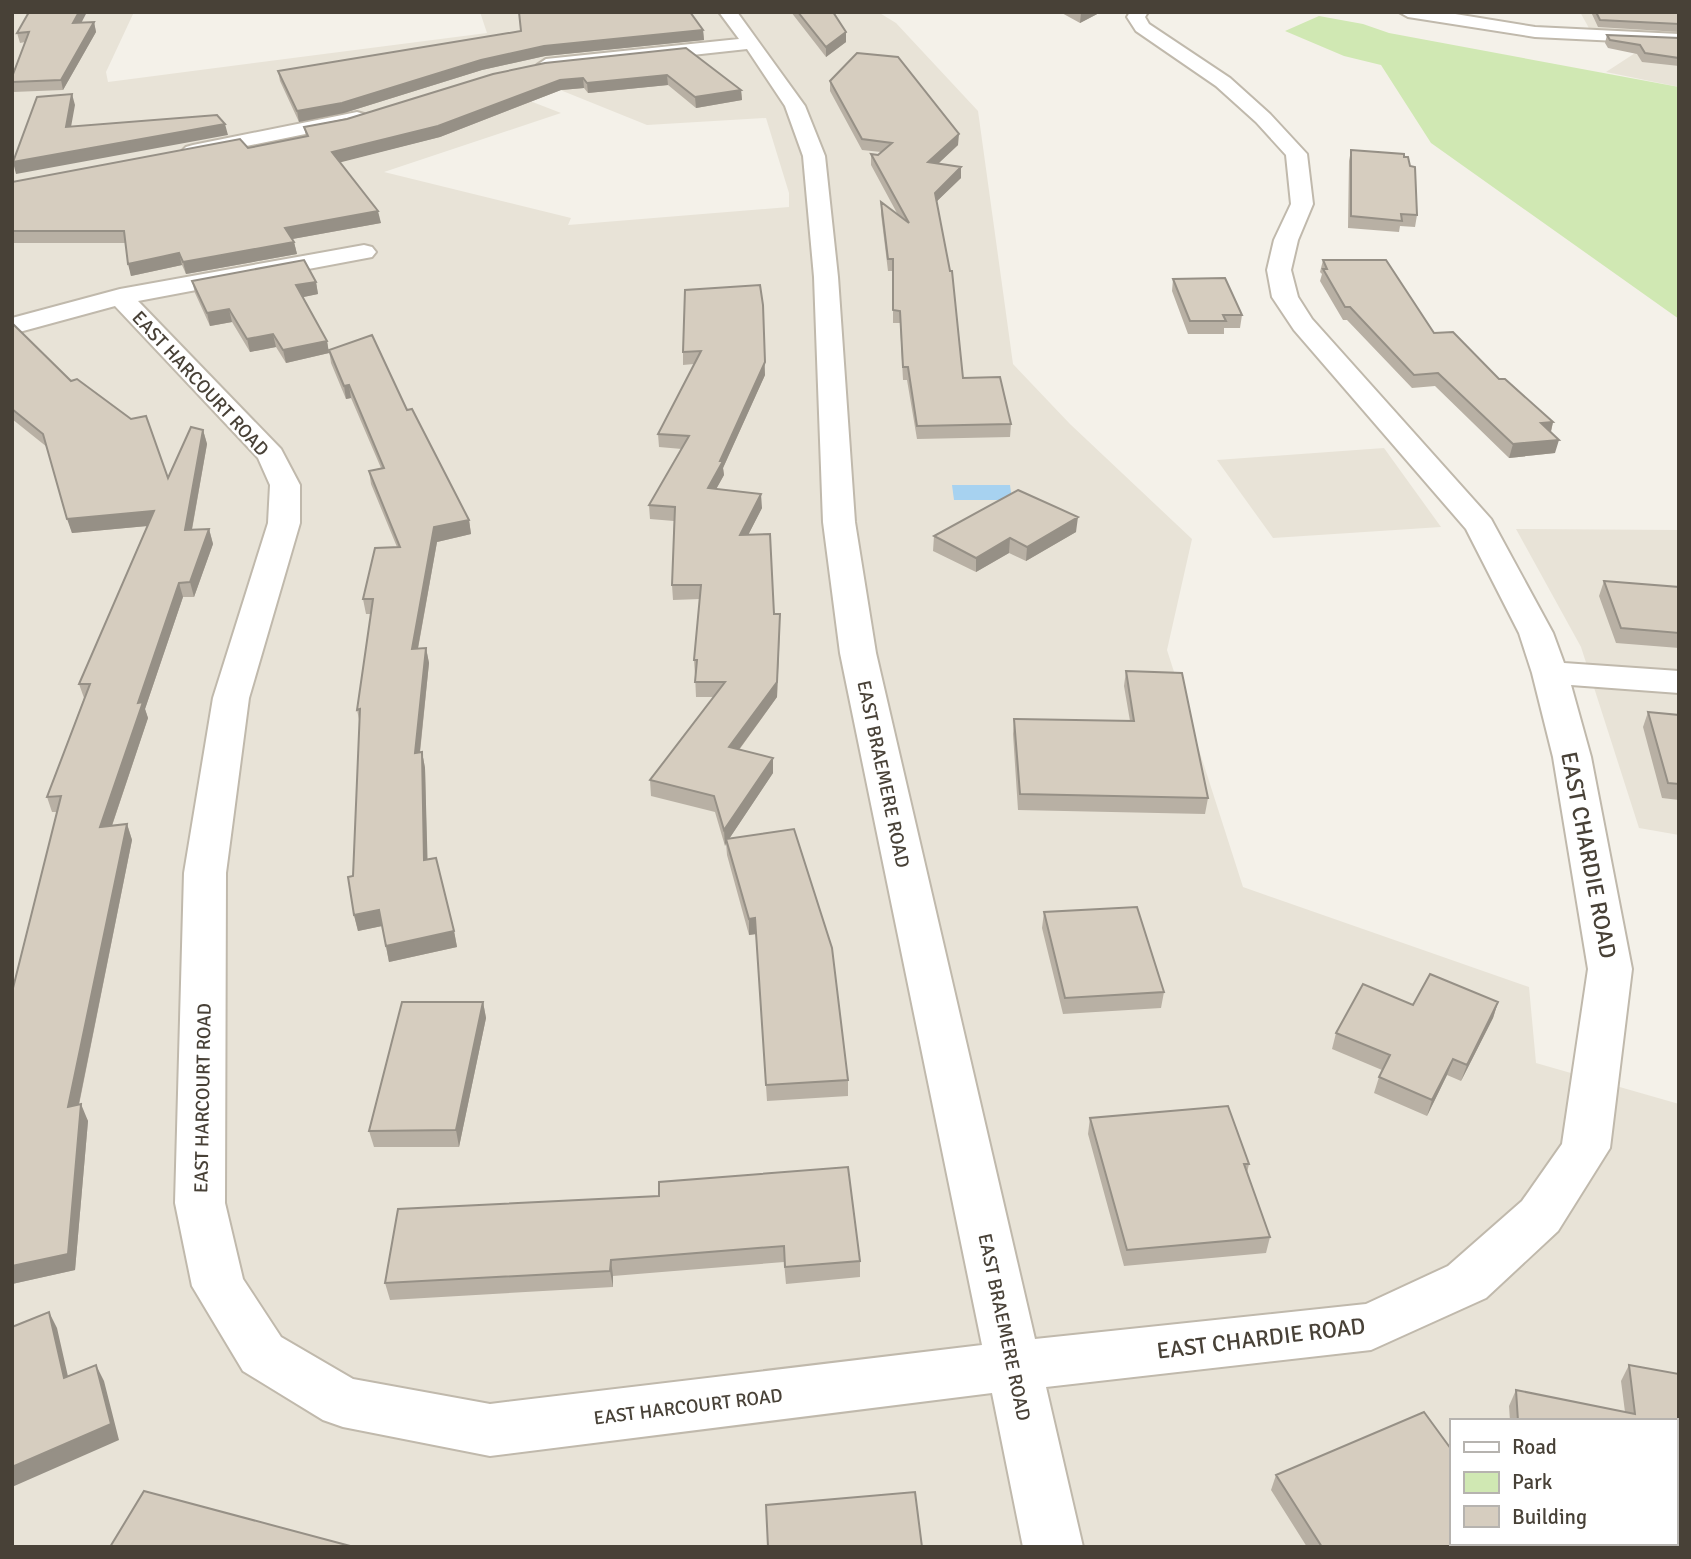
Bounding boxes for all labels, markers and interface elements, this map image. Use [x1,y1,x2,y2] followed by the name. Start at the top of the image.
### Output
[127,306,274,461] street label: EAST HARCOURT ROAD
[851,678,915,870] street label: EAST BRAEMERE ROAD
[1554,749,1623,961] street label: EAST CHARDIE ROAD
[189,1003,217,1193] street label: EAST HARCOURT ROAD
[972,1231,1036,1423] street label: EAST BRAEMERE ROAD
[1155,1311,1367,1366] street label: EAST CHARDIE ROAD
[592,1384,784,1430] street label: EAST HARCOURT ROAD
[1450,1419,1677,1545] legend
[1512,1434,1557,1460] text: Road
[1512,1469,1553,1495] text: Park
[1512,1504,1587,1530] text: Building

